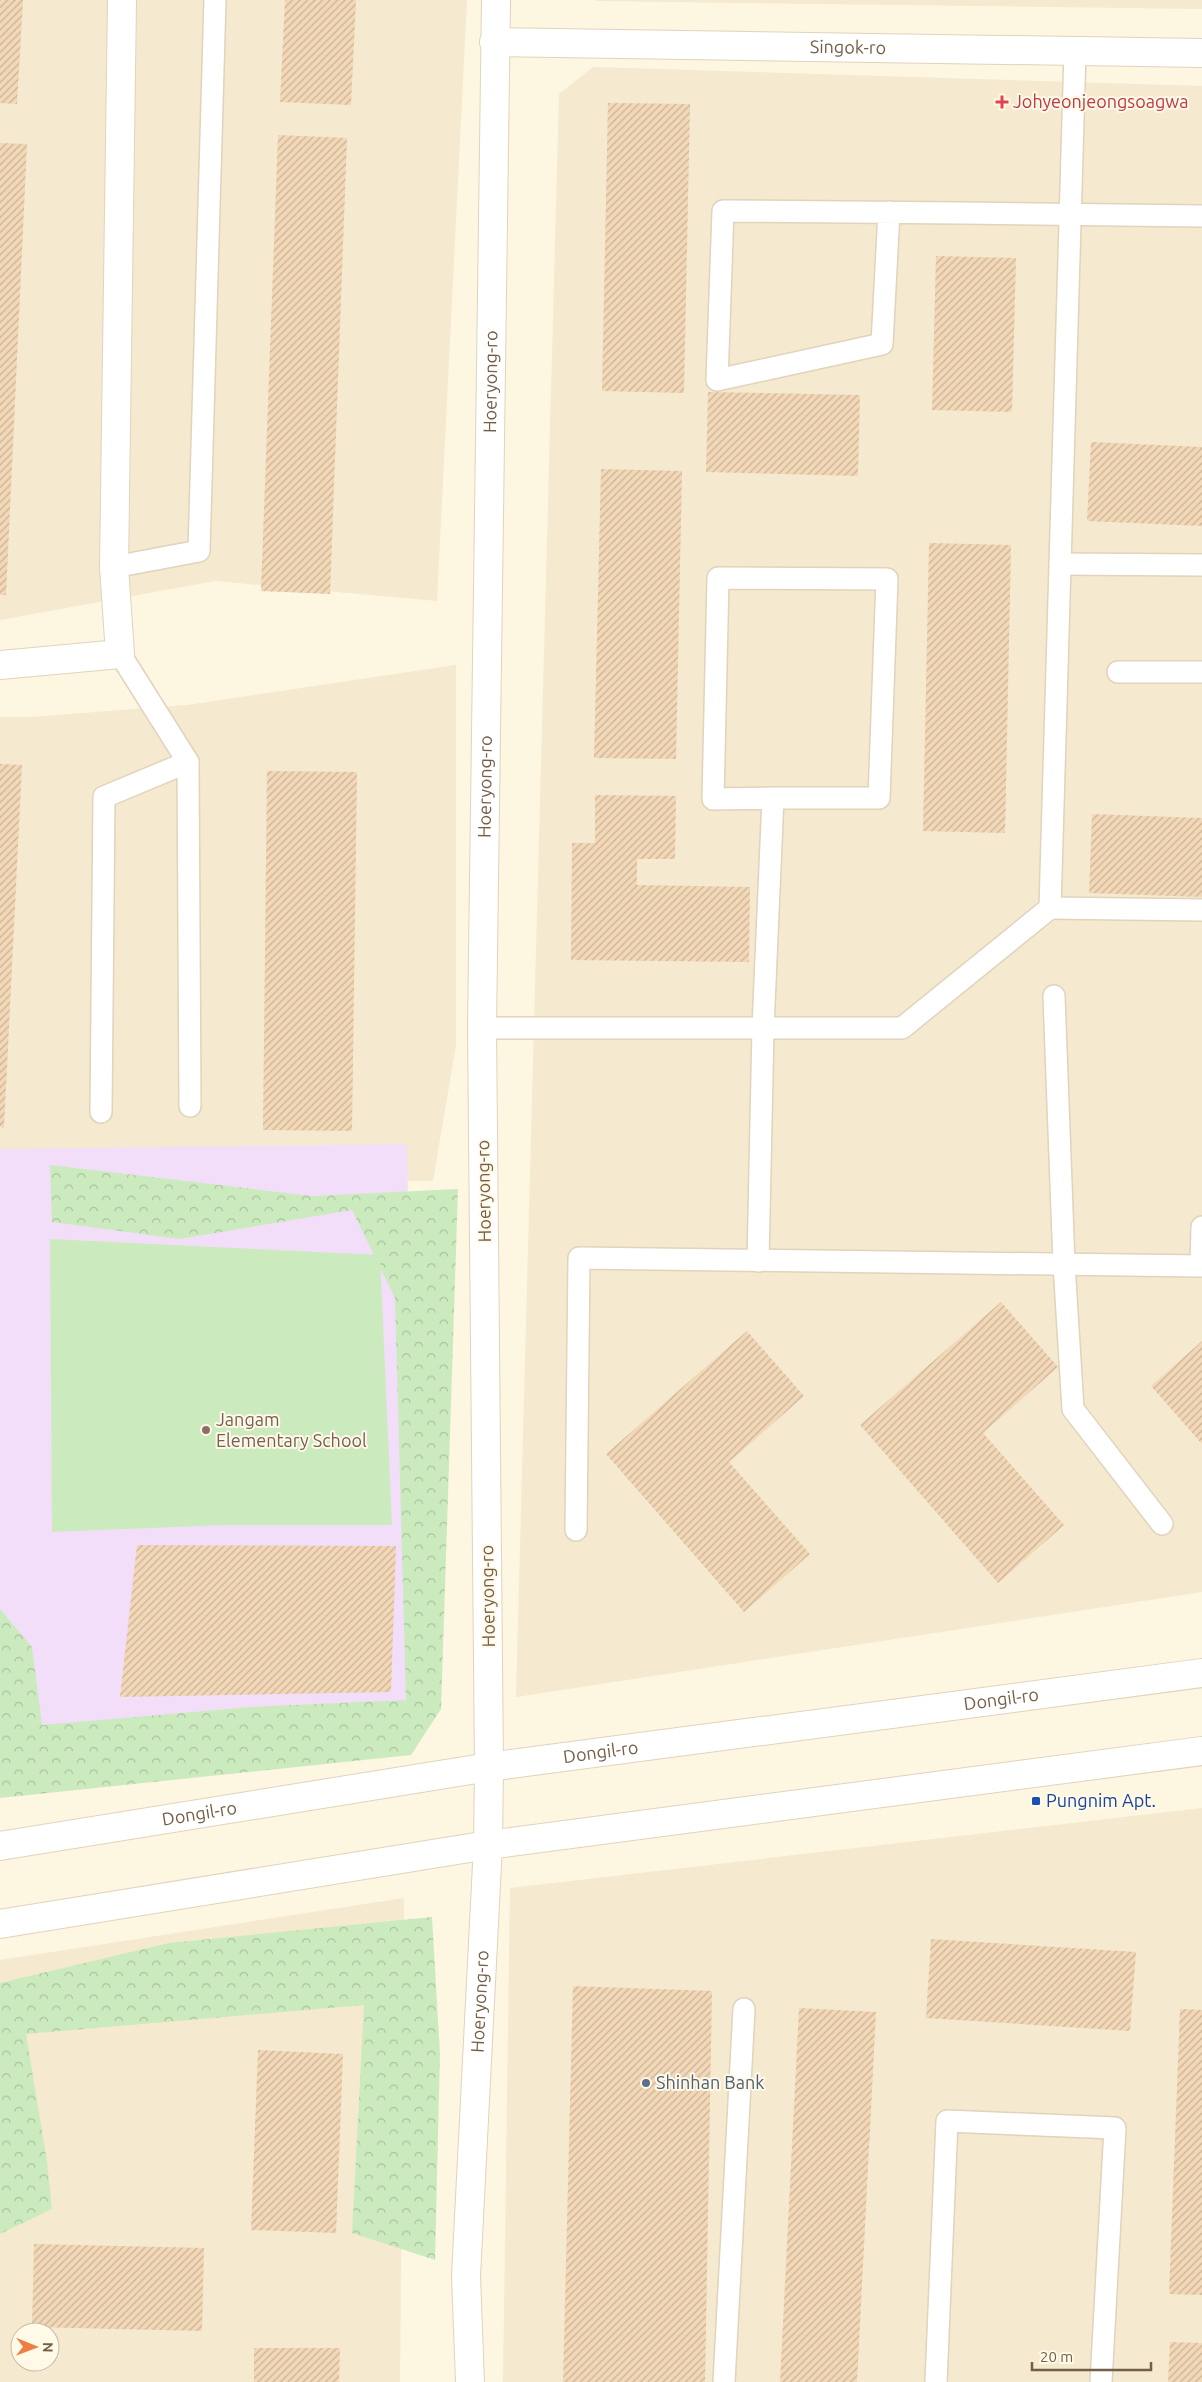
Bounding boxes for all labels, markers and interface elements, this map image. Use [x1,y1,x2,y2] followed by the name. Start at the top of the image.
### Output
[810,36,886,57] street label: Singok-ro
[1013,91,1188,111] place label: Johyeonjeongsoagwa
[995,95,1009,109] marker: Johyeonjeongsoagwa
[479,330,500,433] street label: Hoeryong-ro
[474,735,495,838] street label: Hoeryong-ro
[472,1140,494,1242] street label: Hoeryong-ro
[216,1409,367,1450] place label: Jangam Elementary School
[200,1424,212,1436] marker: Jangam Elementary School
[476,1545,498,1647] street label: Hoeryong-ro
[962,1684,1040,1713] street label: Dongil-ro
[562,1736,639,1766] street label: Dongil-ro
[1046,1790,1156,1810] place label: Pungnim Apt.
[1030,1795,1042,1807] marker: Pungnim Apt.
[160,1797,238,1829] street label: Dongil-ro
[466,1950,492,2053] street label: Hoeryong-ro
[656,2072,764,2092] place label: Shinhan Bank
[640,2077,652,2089] marker: Shinhan Bank
[10,2322,60,2372] north arrow
[1032,2340,1151,2372] scale bar
[40,2342,56,2353] text: N
[1040,2348,1073,2365] text: 20 m

